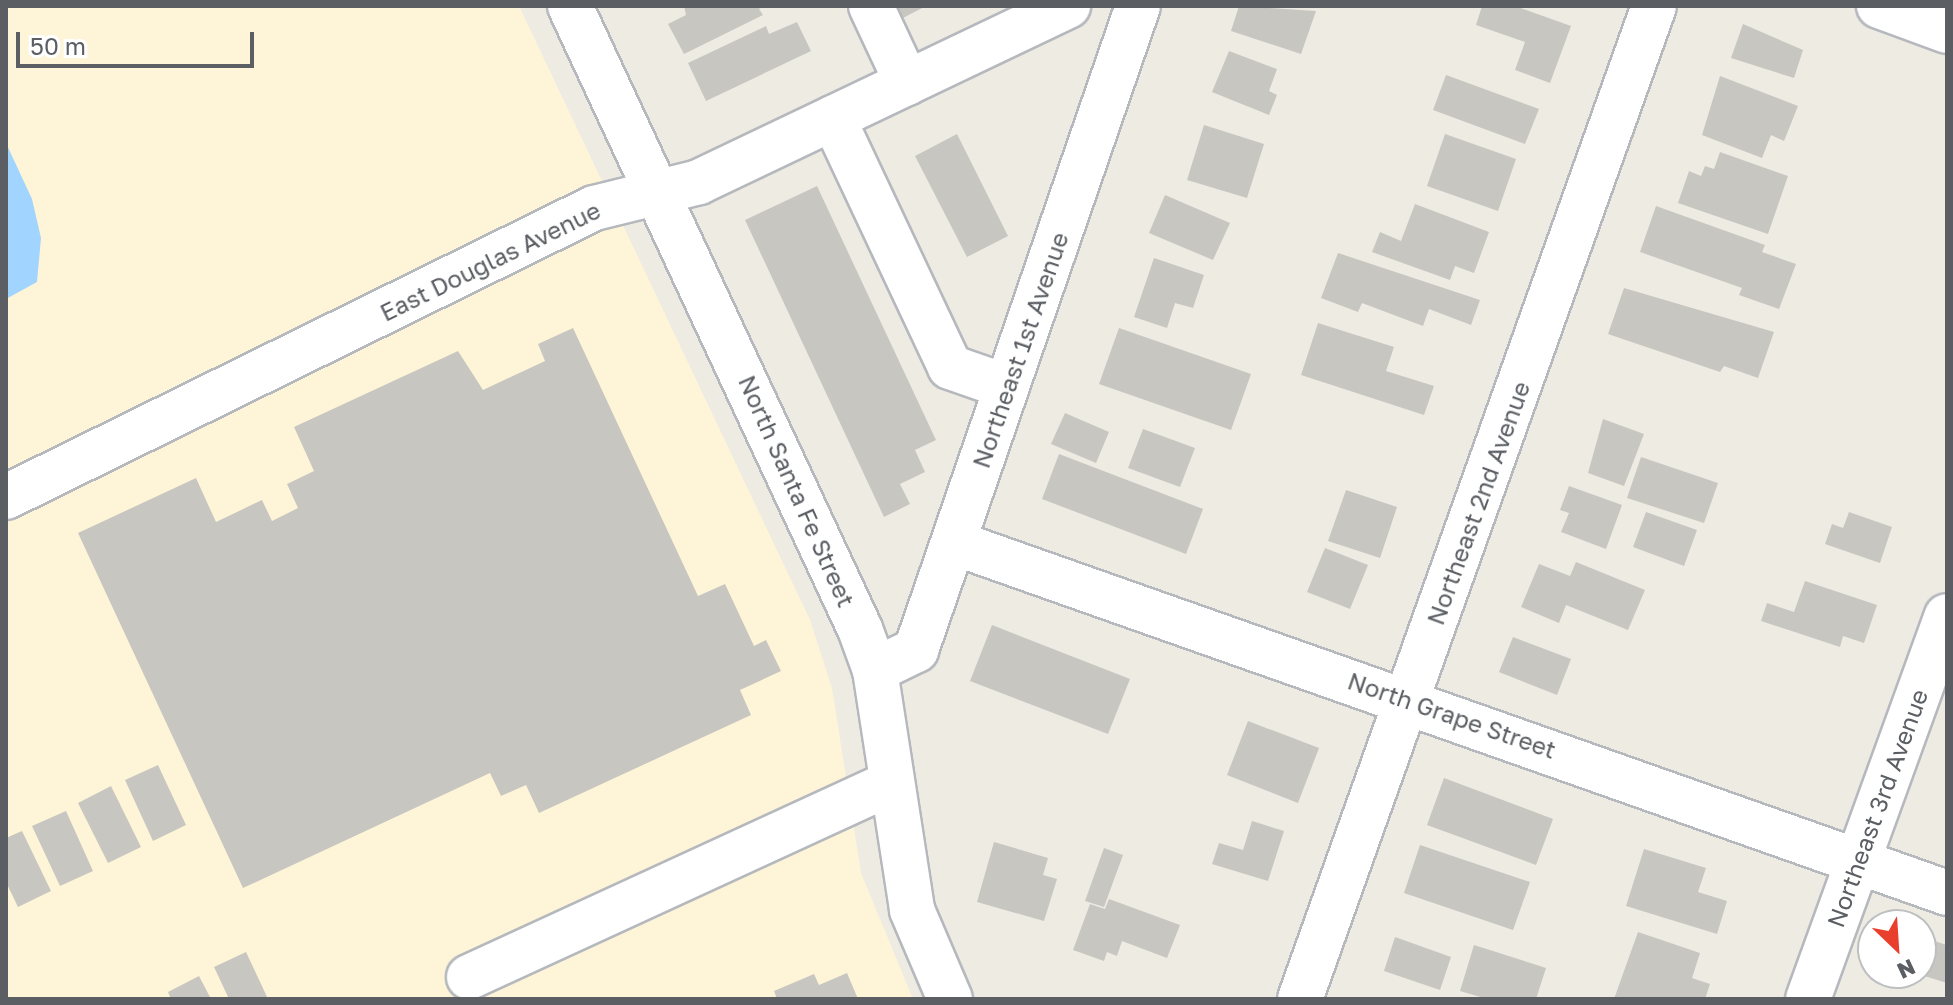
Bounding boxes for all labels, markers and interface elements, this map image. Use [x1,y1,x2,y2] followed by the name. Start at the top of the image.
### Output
[20,16,258,66] scale bar
[30,31,86,60] text: 50 m
[375,195,605,327] street label: East Douglas Avenue
[966,228,1074,472] street label: Northeast 1st Avenue
[733,371,861,611] street label: North Santa Fe Street
[1421,377,1535,629] street label: Northeast 2nd Avenue
[1344,666,1560,764] street label: North Grape Street
[1820,685,1934,931] street label: Northeast 3rd Avenue
[1857,909,1937,989] north arrow
[1893,954,1920,985] text: N

